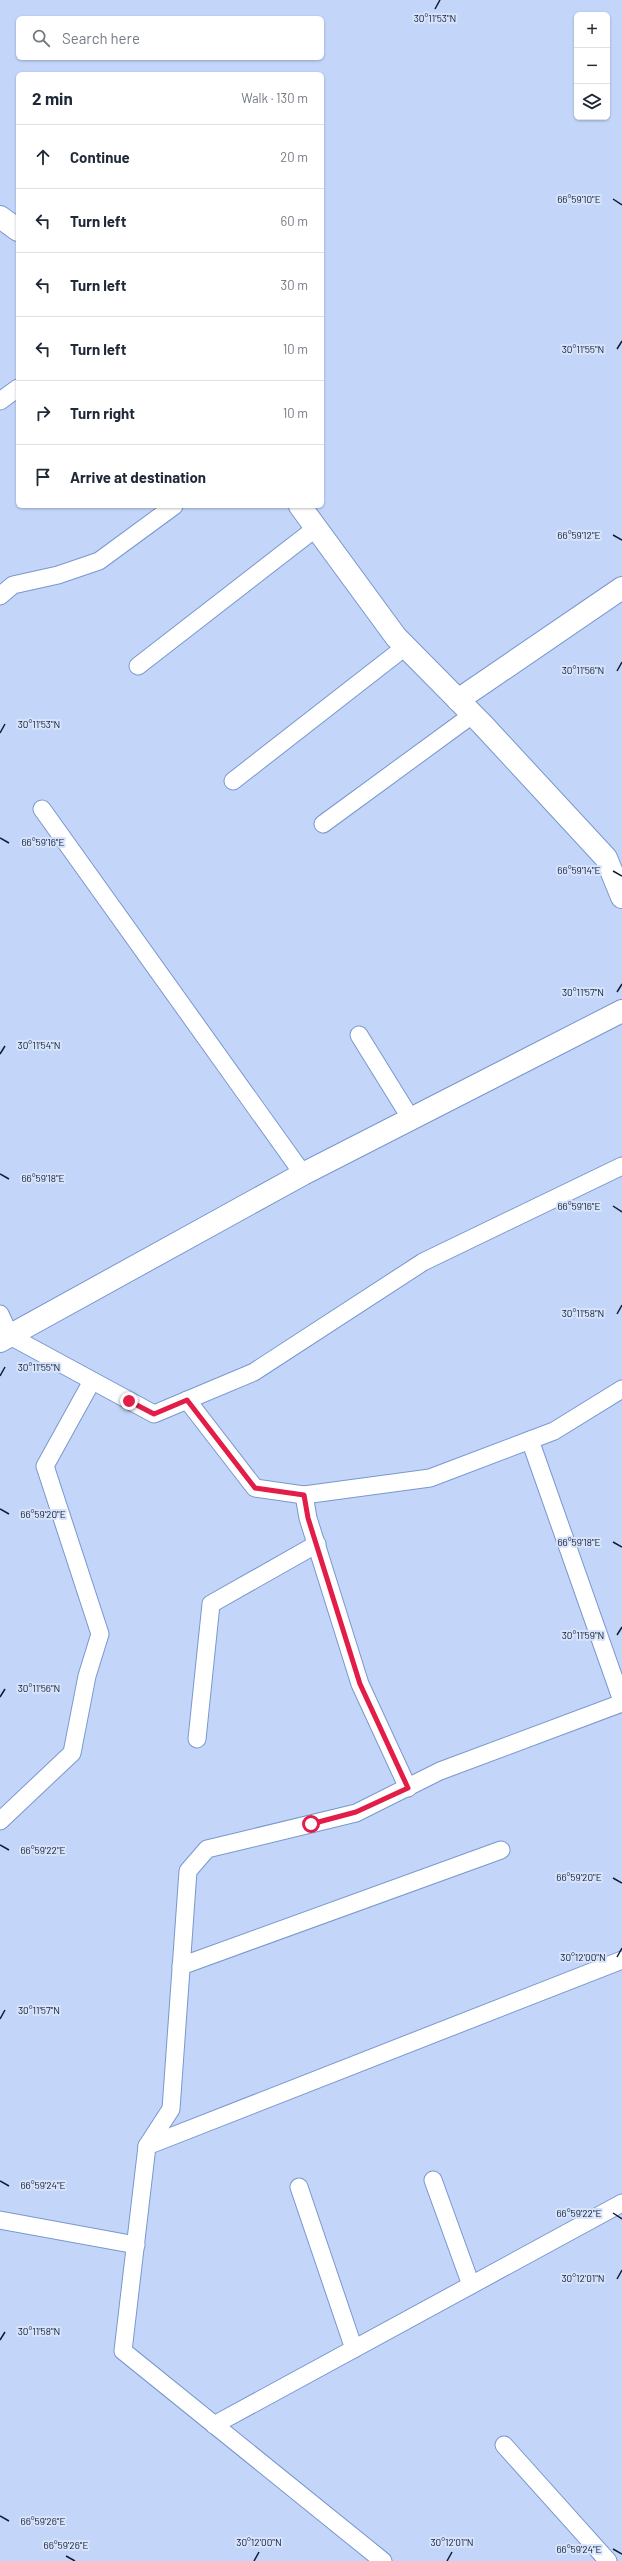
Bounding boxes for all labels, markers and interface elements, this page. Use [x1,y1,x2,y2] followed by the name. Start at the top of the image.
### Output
[414,12,456,24] text: 30°11'53"N
[574,12,610,120] map controls
[574,12,610,48] button: +
[16,16,324,60] search box
[30,27,52,49] icon: search
[62,29,140,47] text: Search here
[574,48,610,84] button: −
[574,84,610,120] button: layers
[32,88,73,108] text: 2 min
[241,90,308,106] text: Walk · 130 m
[32,146,54,168] icon: ahead
[70,148,130,166] text: Continue
[280,149,308,165] text: 20 m
[557,193,601,205] text: 66°59'10"E
[32,210,54,232] icon: left
[70,212,126,230] text: Turn left
[281,213,308,229] text: 60 m
[32,274,54,296] icon: left
[70,276,126,294] text: Turn left
[281,277,308,293] text: 30 m
[32,338,54,360] icon: left
[70,340,126,358] text: Turn left
[283,341,308,357] text: 10 m
[562,343,604,355] text: 30°11'55"N
[32,402,54,424] icon: right
[70,404,135,422] text: Turn right
[283,405,308,421] text: 10 m
[32,466,54,488] icon: arrive
[70,468,206,486] text: Arrive at destination
[557,529,601,541] text: 66°59'12"E
[562,664,604,676] text: 30°11'56"N
[18,718,60,730] text: 30°11'53"N
[21,836,65,848] text: 66°59'16"E
[557,864,601,876] text: 66°59'14"E
[562,986,604,998] text: 30°11'57"N
[18,1039,60,1051] text: 30°11'54"N
[21,1172,65,1184] text: 66°59'18"E
[557,1200,601,1212] text: 66°59'16"E
[562,1307,604,1319] text: 30°11'58"N
[18,1361,60,1373] text: 30°11'55"N
[120,1392,138,1410] route end
[20,1508,66,1520] text: 66°59'20"E
[557,1536,601,1548] text: 66°59'18"E
[562,1629,604,1641] text: 30°11'59"N
[18,1682,60,1694] text: 30°11'56"N
[302,1815,320,1833] route start
[20,1844,66,1856] text: 66°59'22"E
[556,1871,602,1883] text: 66°59'20"E
[560,1951,606,1963] text: 30°12'00"N
[18,2004,60,2016] text: 30°11'57"N
[20,2179,66,2191] text: 66°59'24"E
[556,2207,602,2219] text: 66°59'22"E
[561,2272,605,2284] text: 30°12'01"N
[18,2325,60,2337] text: 30°11'58"N
[21,2515,65,2527] text: 66°59'26"E
[236,2536,282,2548] text: 30°12'00"N
[430,2536,474,2548] text: 30°12'01"N
[44,2539,88,2551] text: 66°59'26"E
[556,2543,602,2555] text: 66°59'24"E

